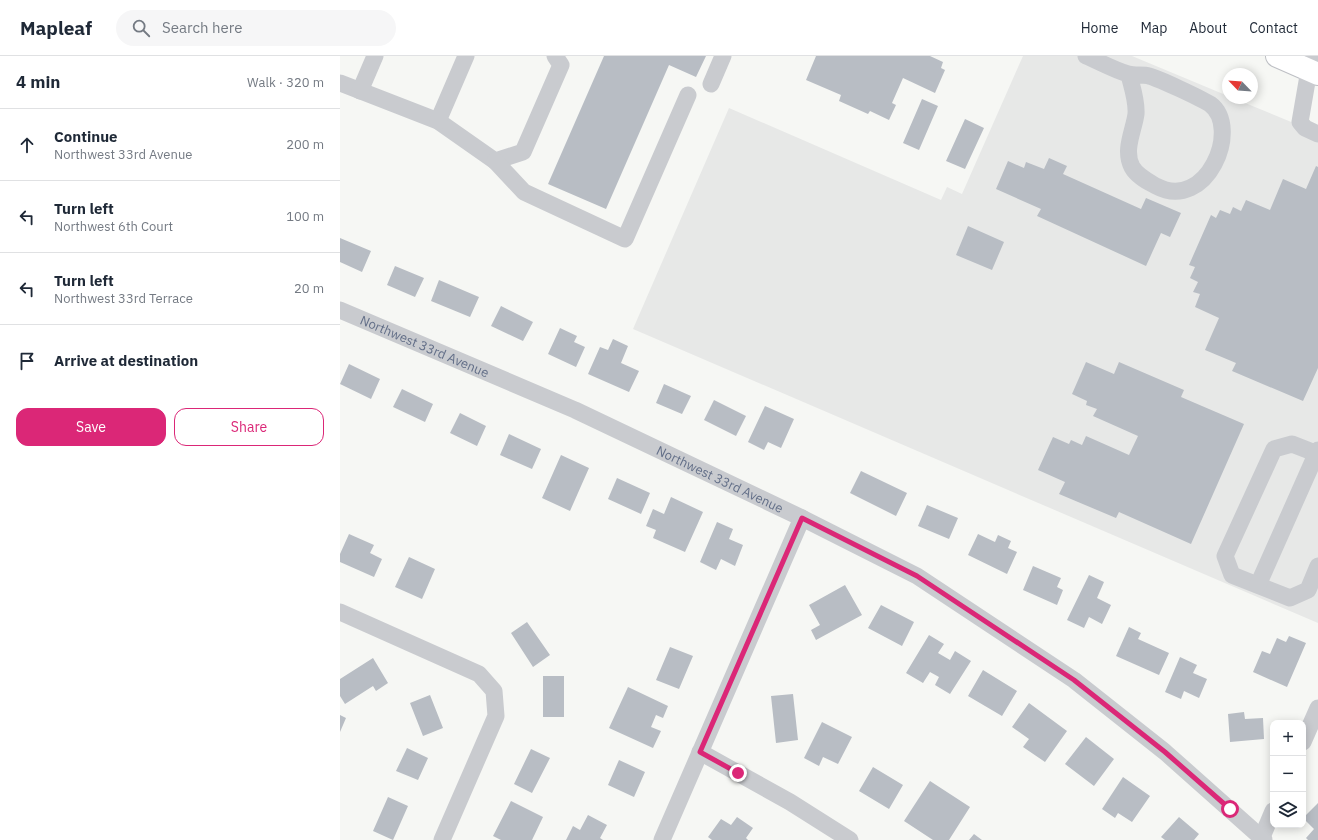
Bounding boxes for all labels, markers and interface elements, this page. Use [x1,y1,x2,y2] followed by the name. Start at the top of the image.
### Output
[116,10,396,46] search box
[20,16,92,40] text: Mapleaf
[130,17,152,39] icon: search
[162,18,242,37] text: Search here
[1081,19,1118,37] text: Home
[1140,19,1167,37] text: Map
[1189,19,1227,37] text: About
[1249,19,1298,37] text: Contact
[1222,68,1258,104] north arrow
[16,71,60,93] text: 4 min
[247,74,324,91] text: Walk · 320 m
[54,127,118,146] text: Continue
[16,134,38,156] icon: ahead
[286,136,324,153] text: 200 m
[54,146,192,163] text: Northwest 33rd Avenue
[54,199,114,218] text: Turn left
[16,206,38,228] icon: left
[286,208,324,225] text: 100 m
[54,218,173,235] text: Northwest 6th Court
[54,271,114,290] text: Turn left
[16,278,38,300] icon: left
[294,280,324,297] text: 20 m
[54,290,193,307] text: Northwest 33rd Terrace
[358,311,492,381] street label: Northwest 33rd Avenue
[16,350,38,372] icon: arrive
[54,351,198,370] text: Arrive at destination
[16,408,166,446] button: Save
[174,408,324,446] button: Share
[654,442,786,516] street label: Northwest 33rd Avenue
[1270,720,1306,828] map controls
[1270,720,1306,756] button: +
[1270,756,1306,792] button: −
[729,764,747,782] route end
[1270,792,1306,828] button: layers
[1221,800,1239,818] route start

